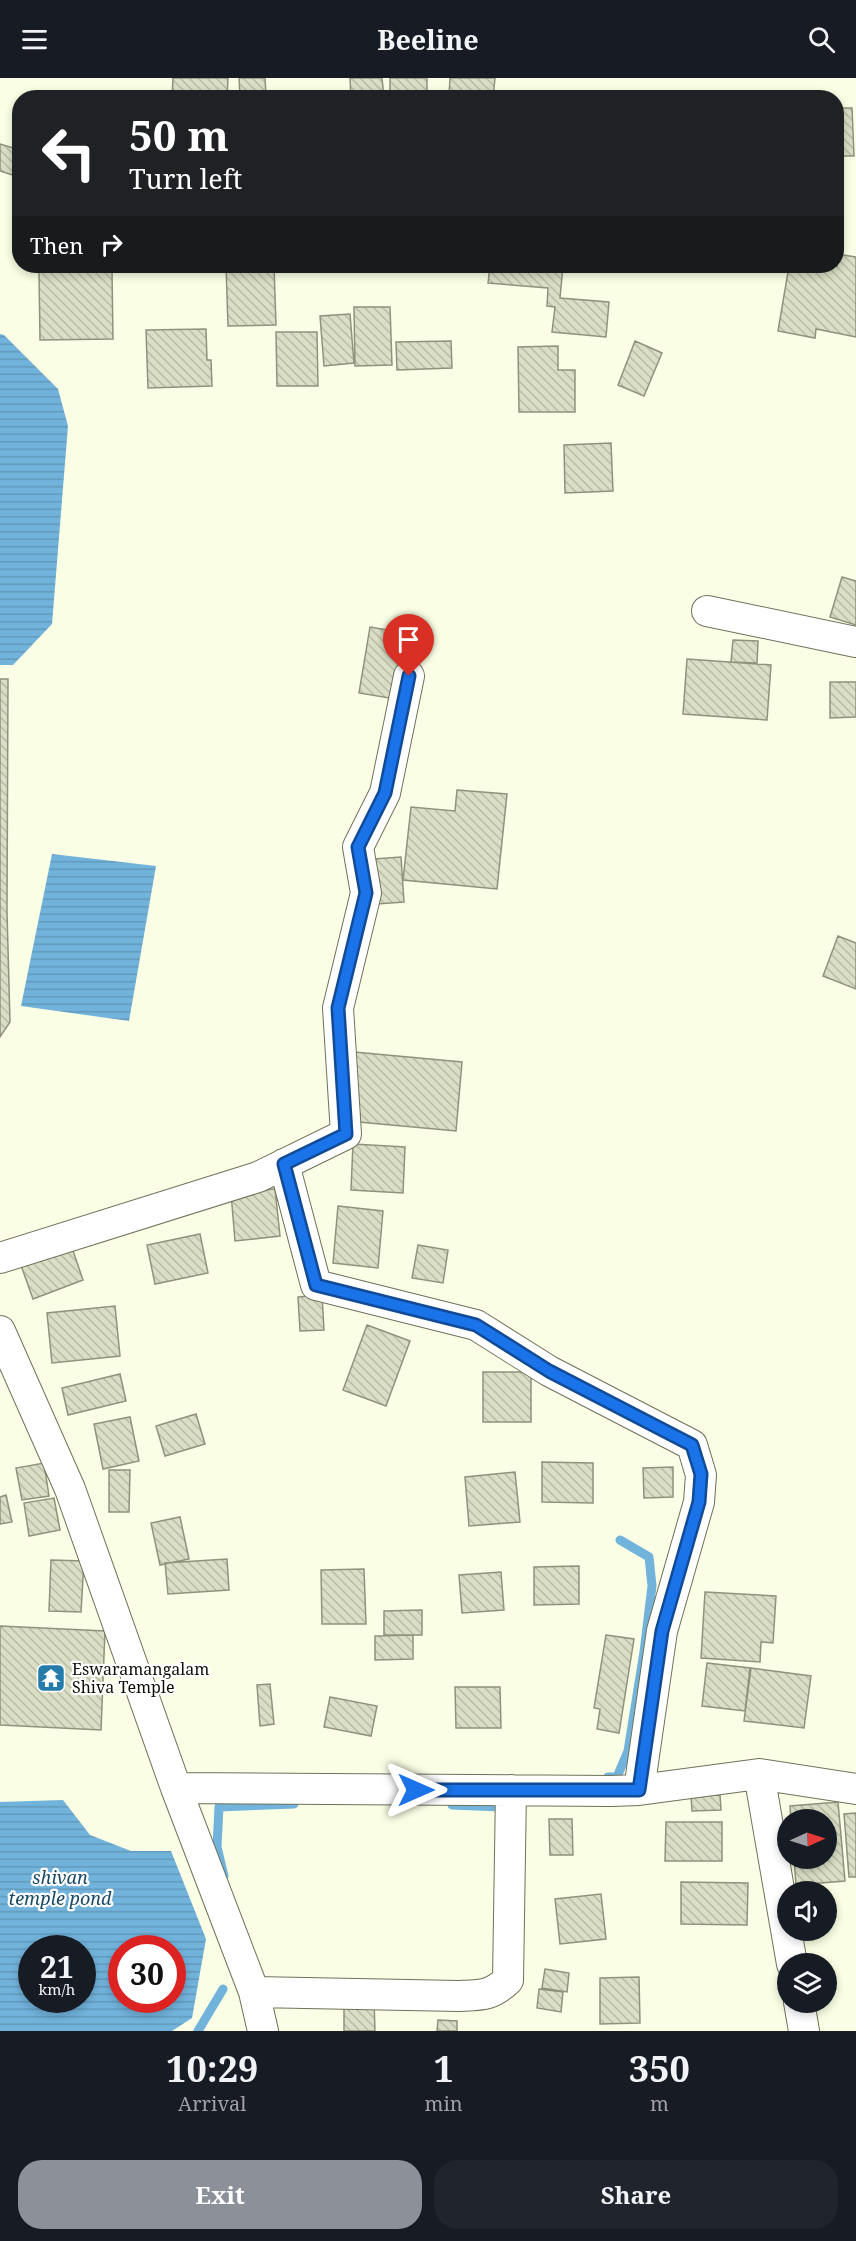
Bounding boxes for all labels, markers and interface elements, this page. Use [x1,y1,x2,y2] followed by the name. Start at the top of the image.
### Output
[377,21,479,58] text: Beeline
[18,23,51,56] icon: menu
[805,23,838,56] icon: search
[129,106,229,163] text: 50 m
[30,114,108,192] icon: left
[129,160,242,197] text: Turn left
[95,228,128,261] icon: right
[30,230,83,260] text: Then
[383,614,434,676] pin
[392,623,425,656] icon: arrive
[72,1658,209,1698] place label: Eswaramangalam Shiva Temple
[35,1662,67,1694] temple icon: Eswaramangalam Shiva Temple
[384,1758,448,1822] position arrow
[777,1809,837,1869] north arrow
[777,1809,837,2013] map controls
[9,1865,112,1910] water label: shivan temple pond
[777,1881,837,1941] button: sound
[108,1935,186,2013] speed limit sign: 30
[40,1946,74,1987] text: 21
[777,1953,837,2013] button: layers
[39,1979,75,1999] text: km/h
[166,2044,258,2093] text: 10:29
[433,2044,454,2093] text: 1
[629,2044,690,2093] text: 350
[178,2090,246,2117] text: Arrival
[425,2090,463,2117] text: min
[650,2090,669,2117] text: m
[18,2160,422,2229] button: Exit
[434,2160,838,2229] button: Share

